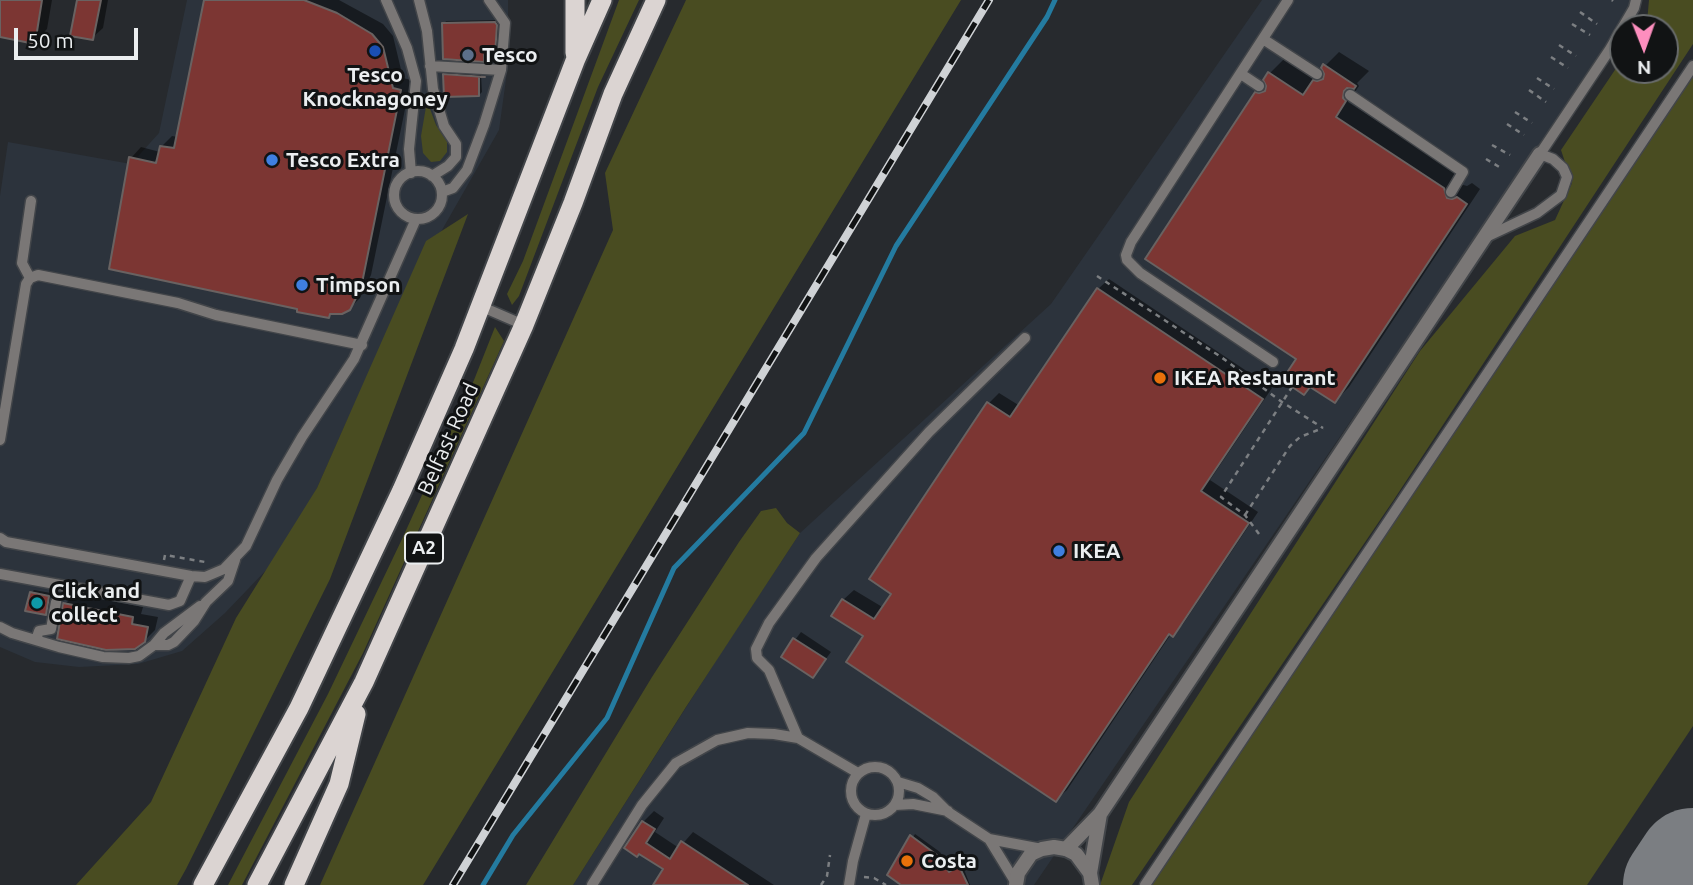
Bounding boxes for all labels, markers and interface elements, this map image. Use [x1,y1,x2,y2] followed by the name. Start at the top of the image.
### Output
[18,14,142,58] scale bar
[1609,14,1679,84] north arrow
[27,28,74,52] text: 50 m
[482,42,538,68] place label: Tesco
[367,43,383,59] marker: Tesco Knocknagoney
[460,47,476,63] marker: Tesco
[1637,57,1652,79] text: N
[302,62,448,112] place label: Tesco Knocknagoney
[286,147,400,173] place label: Tesco Extra
[264,152,280,168] marker: Tesco Extra
[316,272,401,298] place label: Timpson
[294,277,310,293] marker: Timpson
[1174,365,1336,391] place label: IKEA Restaurant
[1152,370,1168,386] marker: IKEA Restaurant
[412,379,484,499] street label: Belfast Road
[405,533,443,564] road number: A2
[1073,538,1121,564] place label: IKEA
[1051,543,1067,559] marker: IKEA
[51,578,140,628] place label: Click and collect
[29,595,45,611] marker: Click and collect
[921,848,977,874] place label: Costa
[899,853,915,869] marker: Costa

